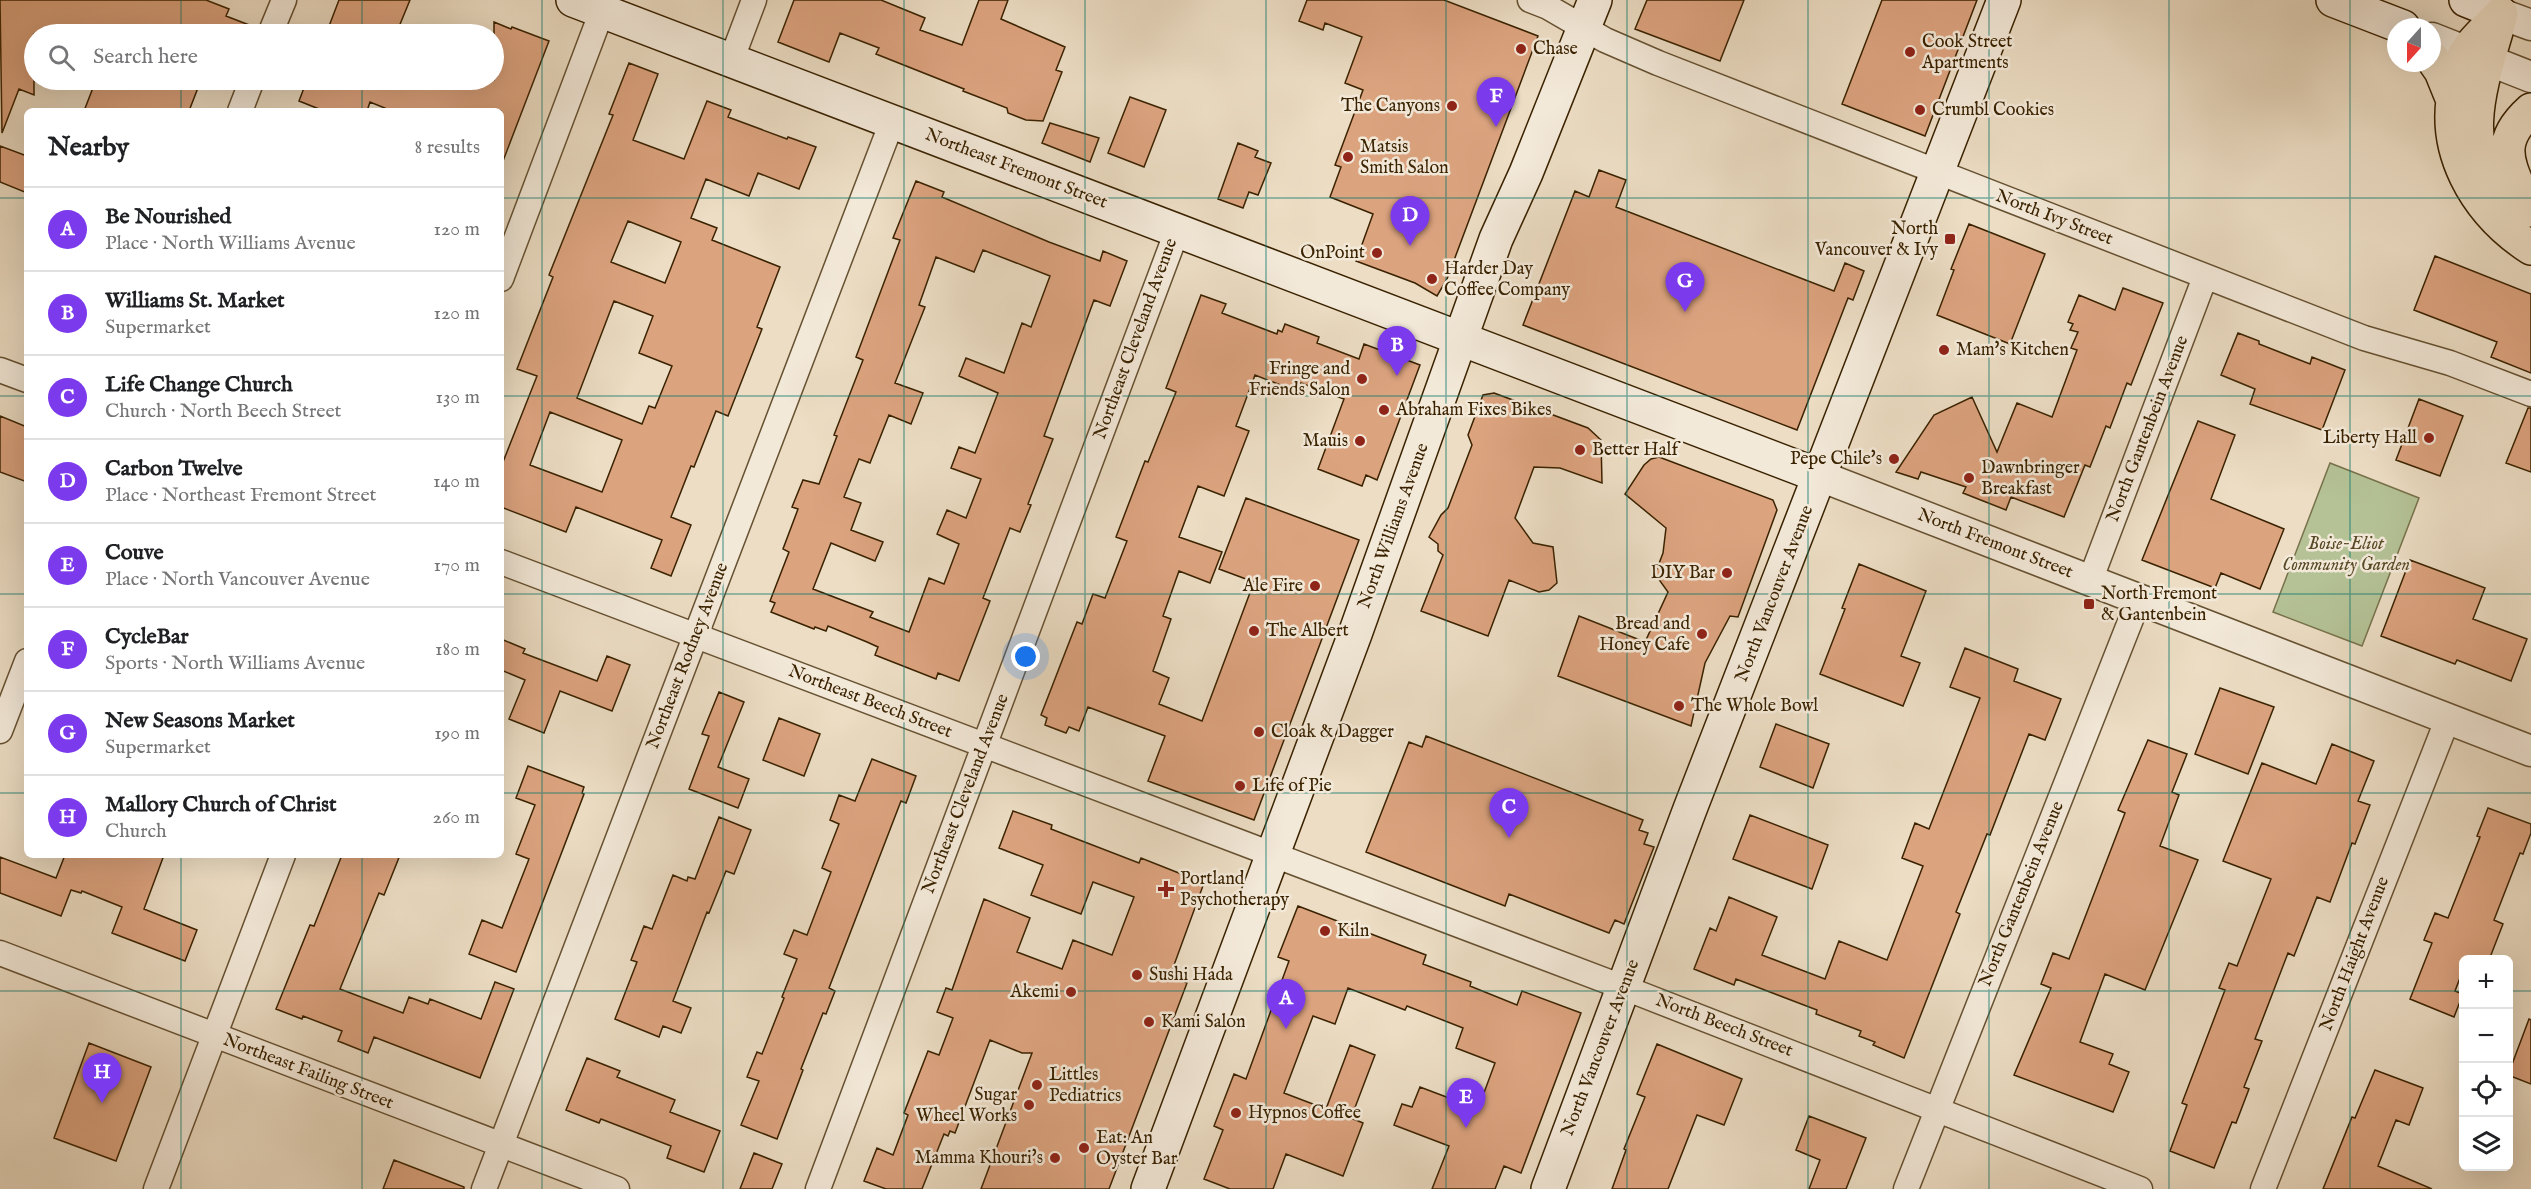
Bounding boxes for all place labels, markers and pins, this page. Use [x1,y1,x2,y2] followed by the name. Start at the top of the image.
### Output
[1921,31,2012,75] place label: Cook Street Apartments
[1533,38,1578,61] place label: Chase
[1514,42,1528,56] marker: Chase
[1903,45,1917,59] marker: Cook Street Apartments
[1476,78,1516,127] pin: F
[1341,95,1440,118] place label: The Canyons
[1445,99,1459,113] marker: The Canyons
[1932,99,2054,122] place label: Crumbl Cookies
[1913,103,1927,117] marker: Crumbl Cookies
[1360,136,1449,180] place label: Matsis Smith Salon
[1341,150,1355,164] marker: Matsis Smith Salon
[1390,196,1430,246] pin: D
[1814,218,1938,262] place label: North Vancouver & Ivy
[1943,232,1957,246] marker: North Vancouver & Ivy
[1300,242,1365,265] place label: OnPoint
[1370,246,1384,260] marker: OnPoint
[1444,258,1570,302] place label: Harder Day Coffee Company
[1666,262,1704,312] pin: G
[1425,272,1439,286] marker: Harder Day Coffee Company
[1378,326,1416,376] pin: B
[1956,339,2069,362] place label: Mam's Kitchen
[1937,343,1951,357] marker: Mam's Kitchen
[1249,358,1350,402] place label: Fringe and Friends Salon
[1355,372,1369,386] marker: Fringe and Friends Salon
[1395,399,1552,422] place label: Abraham Fixes Bikes
[1377,403,1391,417] marker: Abraham Fixes Bikes
[2323,427,2417,450] place label: Liberty Hall
[1303,430,1348,453] place label: Mauis
[2422,431,2436,445] marker: Liberty Hall
[1353,434,1367,448] marker: Mauis
[1592,439,1681,462] place label: Better Half
[1573,443,1587,457] marker: Better Half
[1790,448,1882,471] place label: Pepe Chile's
[1887,452,1901,466] marker: Pepe Chile's
[1981,457,2080,501] place label: Dawnbringer Breakfast
[1962,471,1976,485] marker: Dawnbringer Breakfast
[1651,562,1715,585] place label: DIY Bar
[1720,566,1734,580] marker: DIY Bar
[1242,575,1303,598] place label: Ale Fire
[1308,579,1322,593] marker: Ale Fire
[2101,583,2217,627] place label: North Fremont & Gantenbein
[2082,597,2096,611] marker: North Fremont & Gantenbein
[1599,613,1690,657] place label: Bread and Honey Cafe
[1266,620,1349,643] place label: The Albert
[1247,624,1261,638] marker: The Albert
[1695,627,1709,641] marker: Bread and Honey Cafe
[1691,695,1818,718] place label: The Whole Bowl
[1672,699,1686,713] marker: The Whole Bowl
[1271,721,1394,744] place label: Cloak & Dagger
[1252,725,1266,739] marker: Cloak & Dagger
[1252,775,1332,798] place label: Life of Pie
[1233,779,1247,793] marker: Life of Pie
[1490,788,1528,838] pin: C
[1180,868,1289,912] place label: Portland Psychotherapy
[1157,880,1175,898] marker: Portland Psychotherapy
[1337,920,1370,943] place label: Kiln
[1318,924,1332,938] marker: Kiln
[1149,964,1233,987] place label: Sushi Hada
[1130,968,1144,982] marker: Sushi Hada
[1266,980,1306,1029] pin: A
[1009,981,1059,1004] place label: Akemi
[1064,985,1078,999] marker: Akemi
[1161,1011,1246,1034] place label: Kami Salon
[1142,1015,1156,1029] marker: Kami Salon
[82,1054,122,1103] pin: H
[1049,1064,1121,1108] place label: Littles Pediatrics
[1030,1078,1044,1092] marker: Littles Pediatrics
[1446,1078,1486,1128] pin: E
[916,1084,1017,1128] place label: Sugar Wheel Works
[1022,1098,1036,1112] marker: Sugar Wheel Works
[1248,1102,1361,1125] place label: Hypnos Coffee
[1229,1106,1243,1120] marker: Hypnos Coffee
[1096,1127,1178,1171] place label: Eat: An Oyster Bar
[1077,1141,1091,1155] marker: Eat: An Oyster Bar
[915,1147,1043,1170] place label: Mamma Khouri's
[1048,1151,1062,1165] marker: Mamma Khouri's

